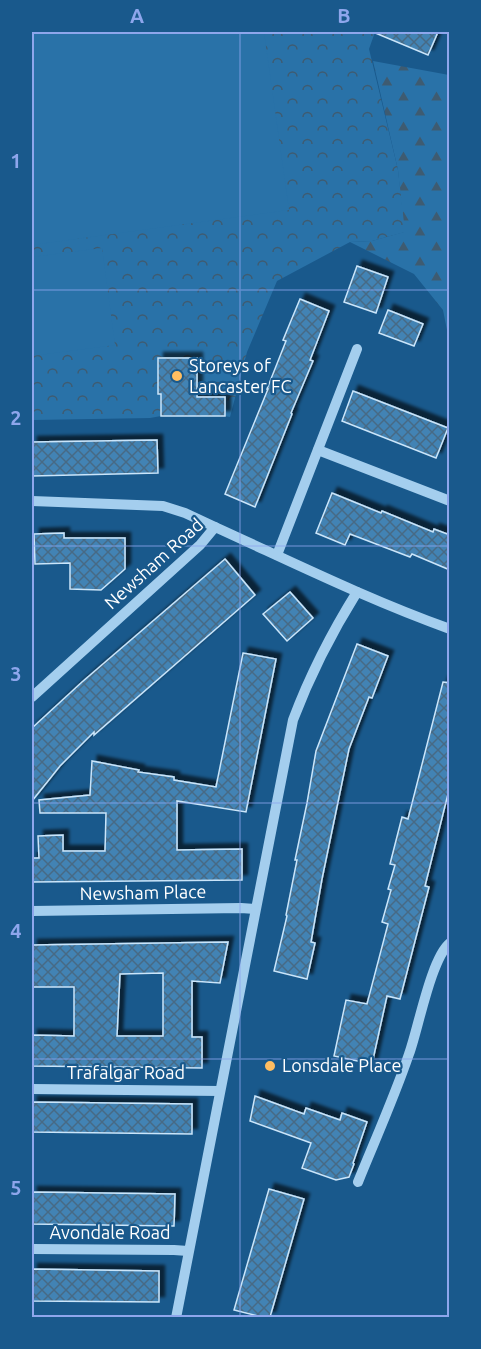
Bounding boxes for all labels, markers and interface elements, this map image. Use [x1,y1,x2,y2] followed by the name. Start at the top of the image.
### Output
[130,4,144,27] text: A
[337,4,351,27] text: B
[10,149,22,172] text: 1
[189,355,292,396] place label: Storeys of Lancaster FC
[170,369,184,383] marker: Storeys of Lancaster FC
[10,406,22,429] text: 2
[100,514,207,613] street label: Newsham Road
[10,662,22,685] text: 3
[79,881,207,903] street label: Newsham Place
[10,919,22,942] text: 4
[282,1055,401,1075] place label: Lonsdale Place
[263,1059,277,1073] marker: Lonsdale Place
[67,1062,185,1082] street label: Trafalgar Road
[10,1176,22,1199] text: 5
[49,1222,171,1242] street label: Avondale Road

